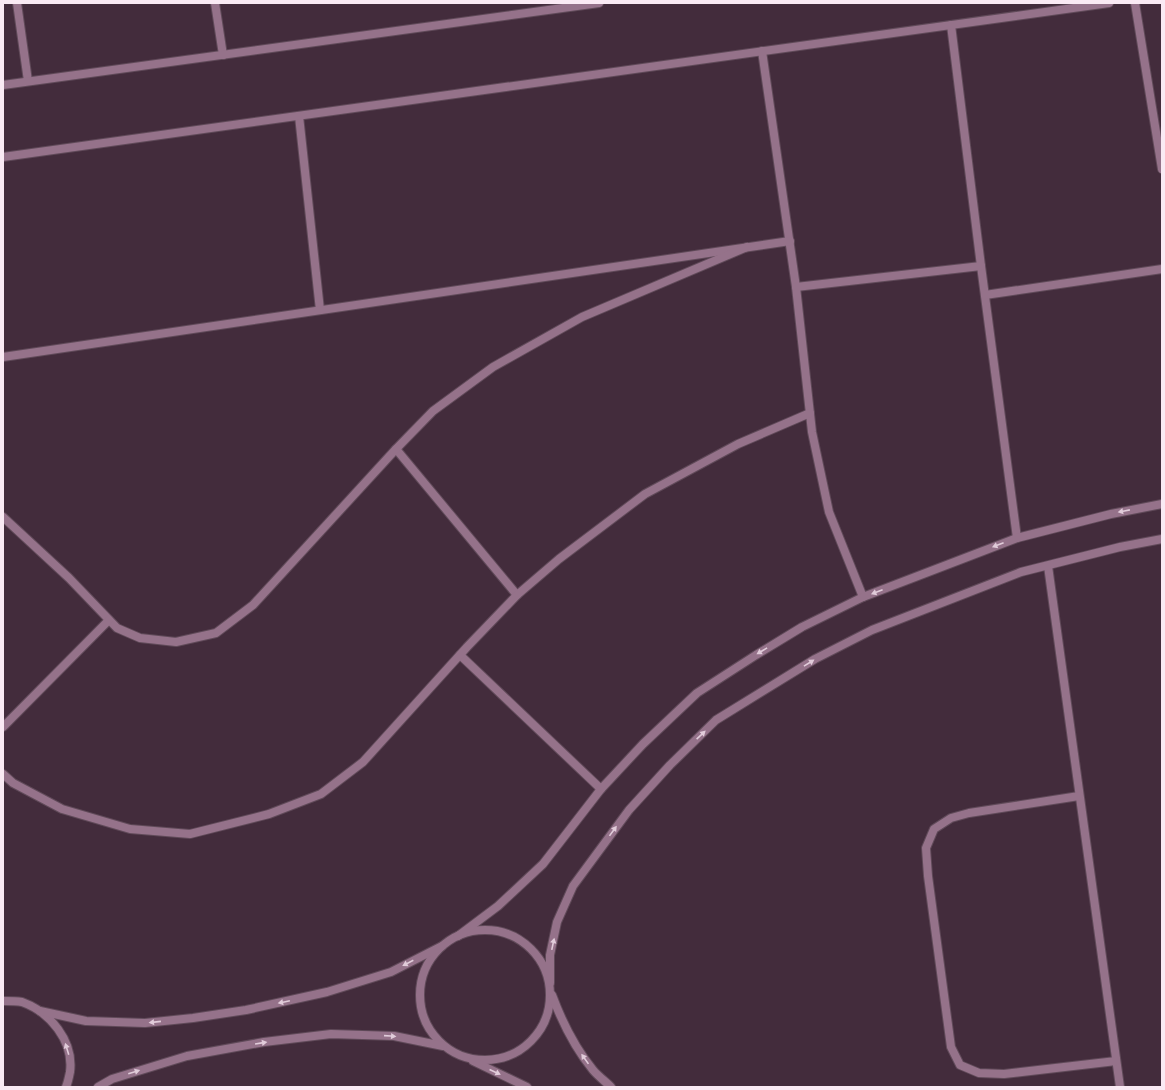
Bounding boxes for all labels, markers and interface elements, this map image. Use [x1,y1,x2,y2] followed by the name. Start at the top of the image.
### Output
[1118,509,1130,515] one-way arrow
[992,543,1004,549] one-way arrow
[870,589,882,595] one-way arrow
[756,648,768,655] one-way arrow
[804,659,814,667] one-way arrow
[696,730,706,740] one-way arrow
[609,825,617,836] one-way arrow
[550,938,556,950] one-way arrow
[402,960,413,966] one-way arrow
[278,999,290,1005] one-way arrow
[149,1019,162,1025] one-way arrow
[384,1033,396,1040] one-way arrow
[255,1040,267,1046] one-way arrow
[64,1042,70,1054] one-way arrow
[581,1053,589,1064] one-way arrow
[129,1069,141,1075] one-way arrow
[489,1069,500,1075] one-way arrow

